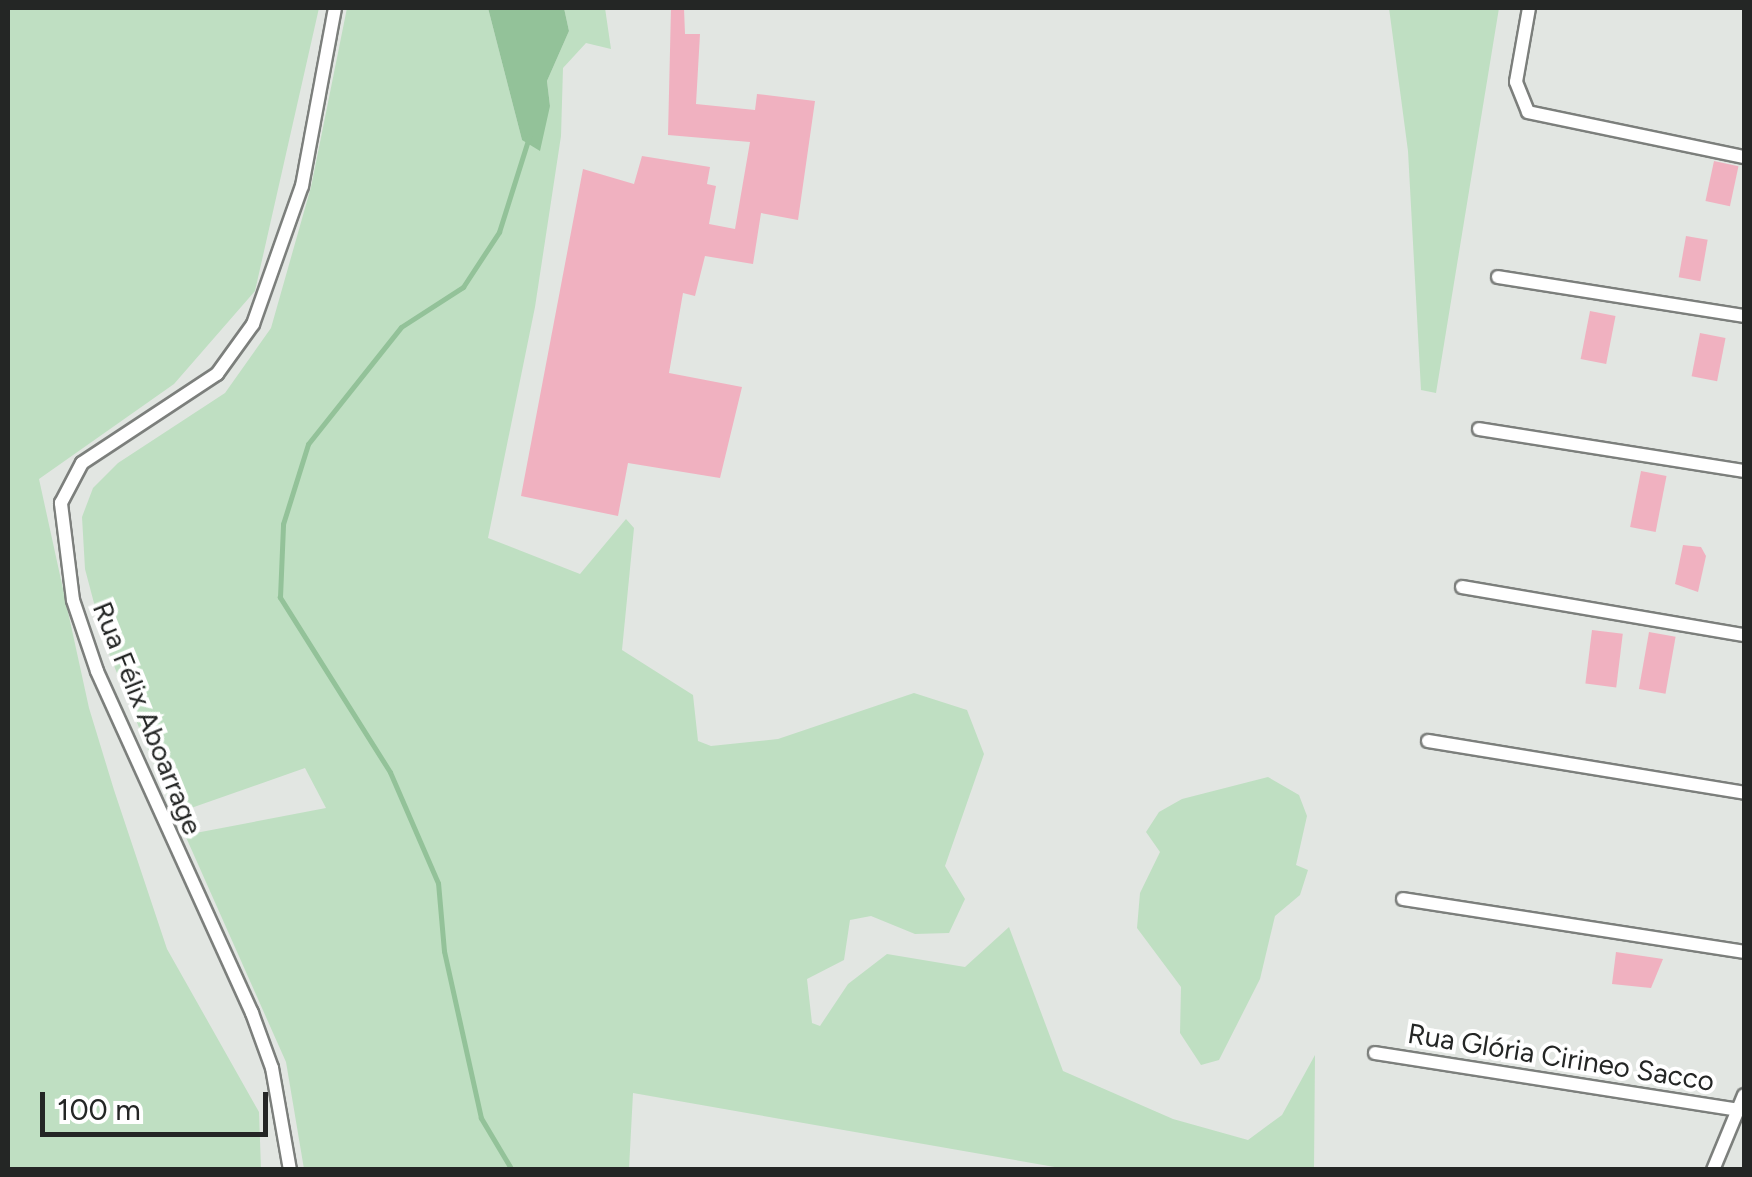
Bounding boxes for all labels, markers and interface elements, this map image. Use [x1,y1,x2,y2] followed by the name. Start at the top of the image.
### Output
[86,597,210,839] street label: Rua Félix Aboarrage
[1405,1016,1717,1098] street label: Rua Glória Cirineo Sacco
[45,1072,272,1134] scale bar
[57,1091,141,1128] text: 100 m

